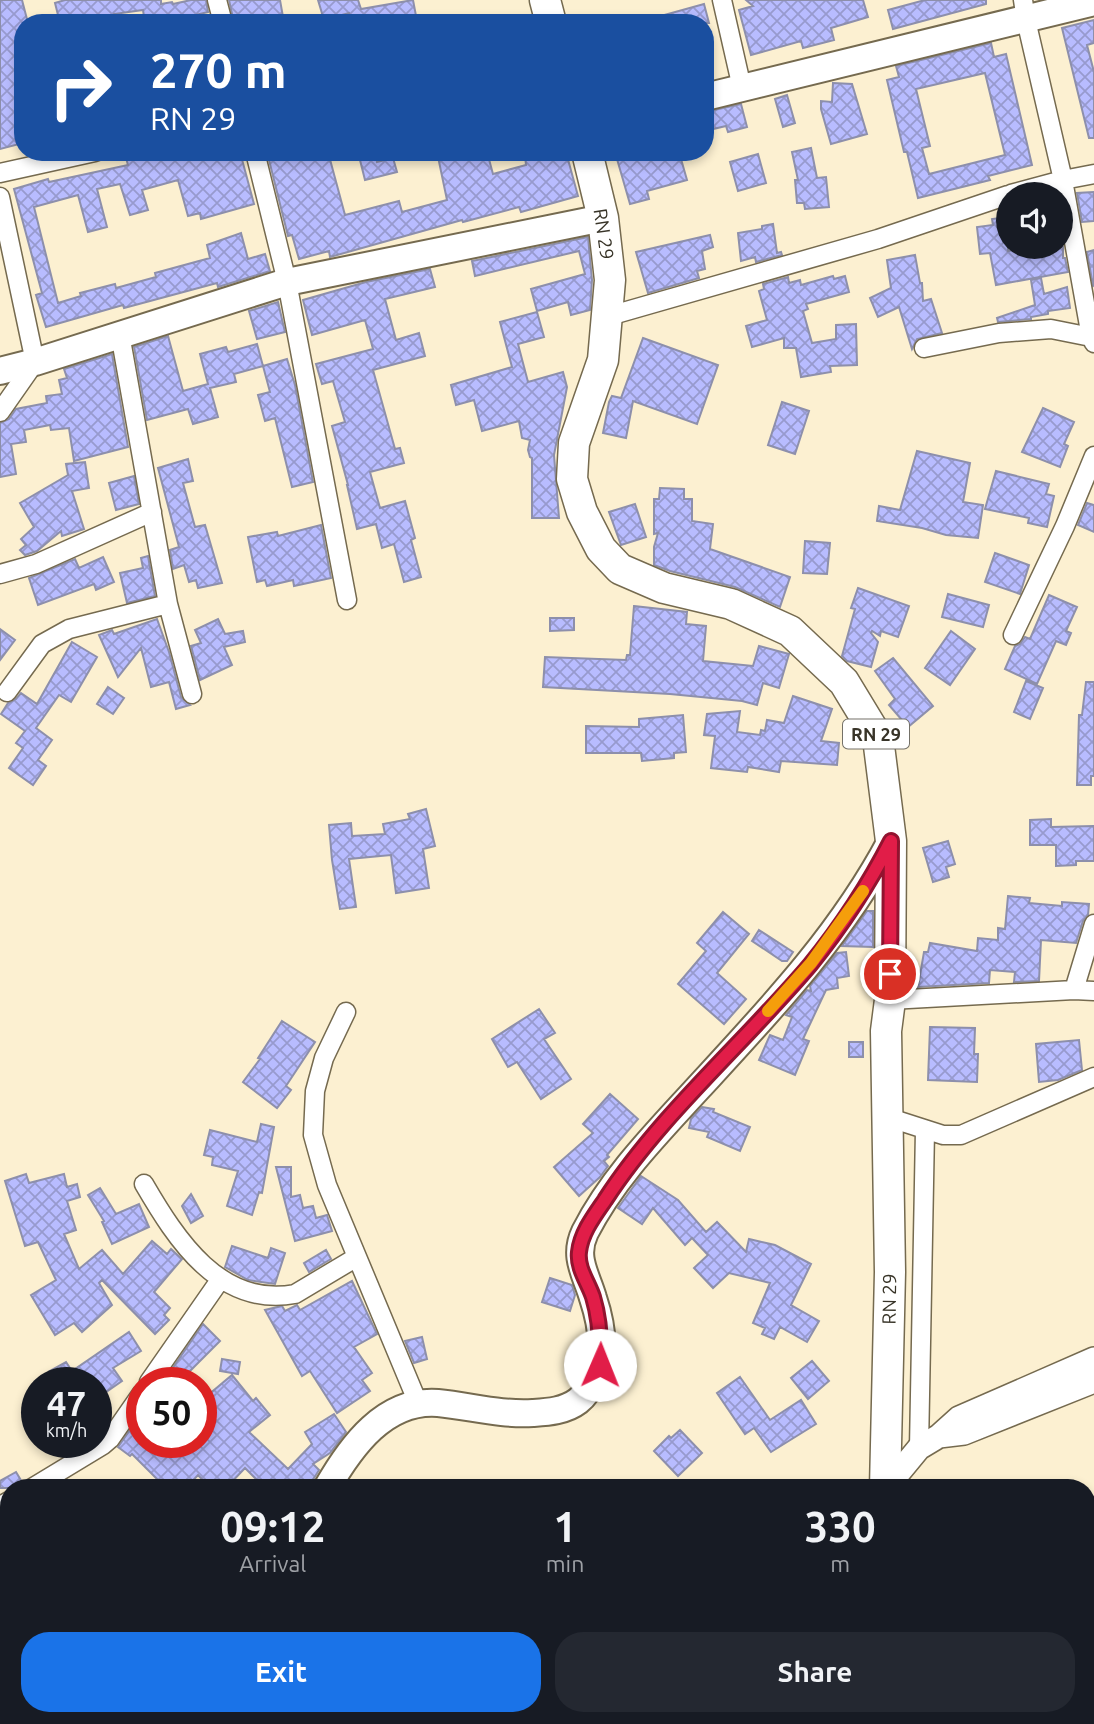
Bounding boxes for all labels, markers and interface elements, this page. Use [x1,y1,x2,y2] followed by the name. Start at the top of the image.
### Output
[35,42,126,133] icon: right
[150,42,287,97] text: 270 m
[150,100,236,136] text: RN 29
[996,182,1073,259] map controls
[996,182,1073,259] button: sound
[590,207,618,261] street label: RN 29
[843,720,909,748] road number: RN 29
[860,944,920,1004] pin
[871,955,909,993] icon: arrive
[878,1273,900,1325] street label: RN 29
[563,1328,637,1402] position arrow
[126,1367,217,1458] speed limit sign: 50
[47,1383,86,1423] text: 47
[46,1420,87,1440] text: km/h
[220,1503,325,1550] text: 09:12
[553,1503,577,1550] text: 1
[805,1503,876,1550] text: 330
[239,1551,306,1576] text: Arrival
[546,1551,584,1576] text: min
[830,1551,850,1576] text: m
[21,1632,541,1712] button: Exit
[555,1632,1075,1712] button: Share

